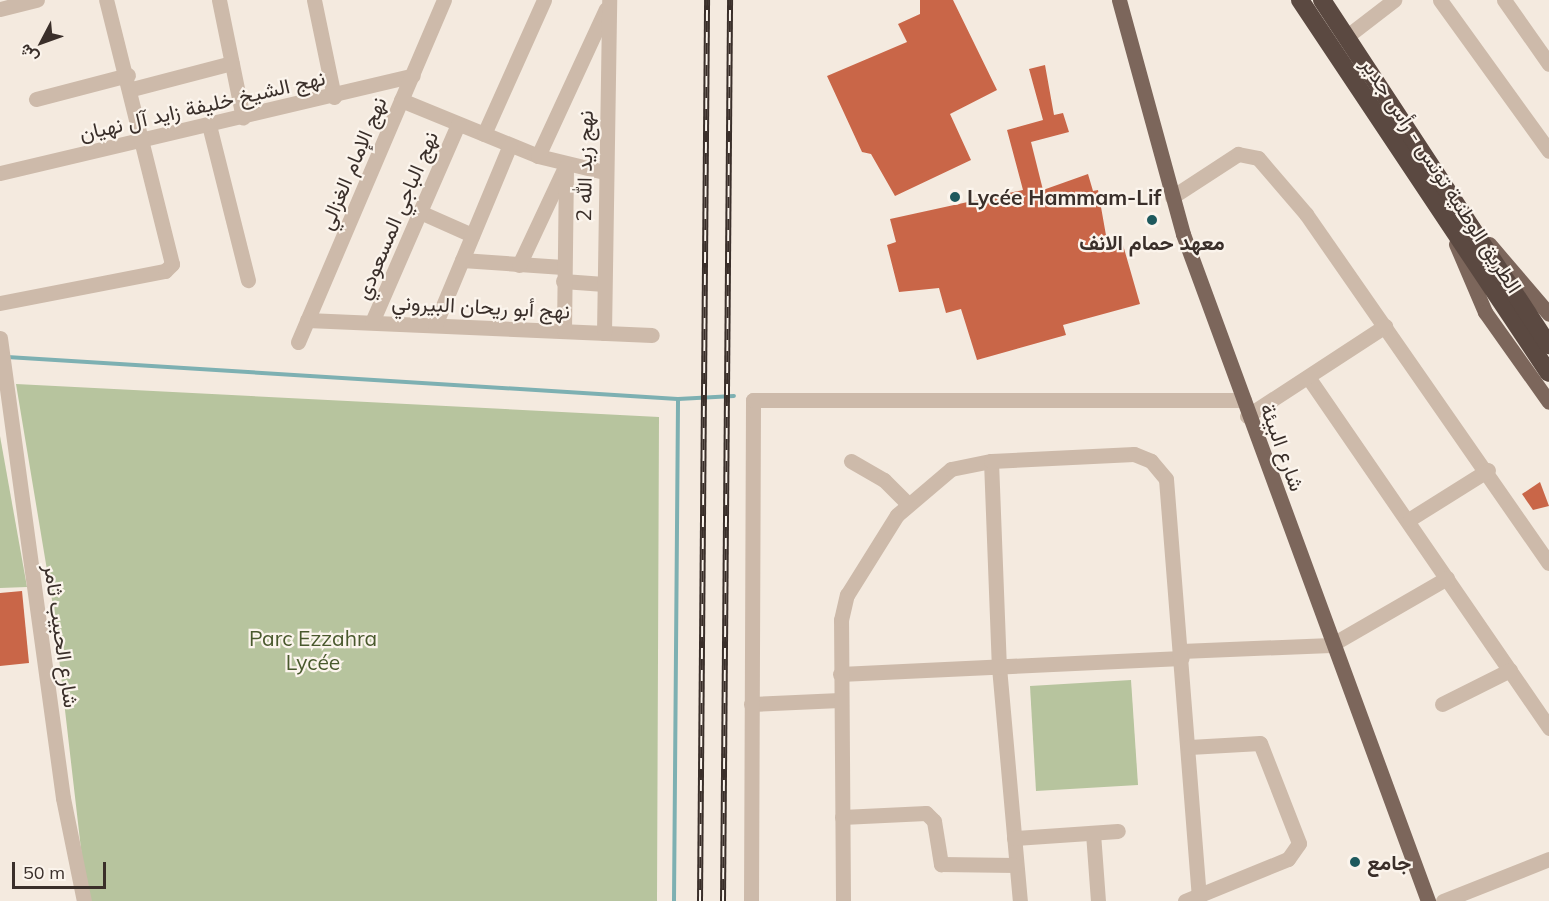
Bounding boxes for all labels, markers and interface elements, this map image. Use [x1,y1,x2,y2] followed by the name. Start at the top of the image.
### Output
[12,12,72,72] north arrow
[15,40,42,68] text: ش
[1356,53,1528,297] street label: الطريق الوطنية تونس - رأس جدير
[77,64,327,146] street label: نهج الشيخ خليفة زايد آل نهيان
[313,93,391,233] street label: نهج الإمام الغزالي
[570,110,598,222] street label: نهج زيد الله 2
[349,127,443,303] street label: نهج الباجي المسعودي
[967,184,1161,210] place label: Lycée Hammam-Lif
[948,190,962,204] marker: Lycée Hammam-Lif
[1145,213,1159,227] marker: معهد حمام الانف
[1079,229,1225,255] place label: معهد حمام الانف
[391,289,571,323] street label: نهج أبو ريحان البيروني
[1255,399,1311,495] street label: شارع البيئة
[39,563,85,709] street label: شارع الحبيب ثامر
[249,625,377,675] park label: Parc Ezzahra Lycée
[1367,849,1411,875] place label: جامع
[15,850,110,888] scale bar
[1348,855,1362,869] marker: جامع
[23,861,65,884] text: 50 m

